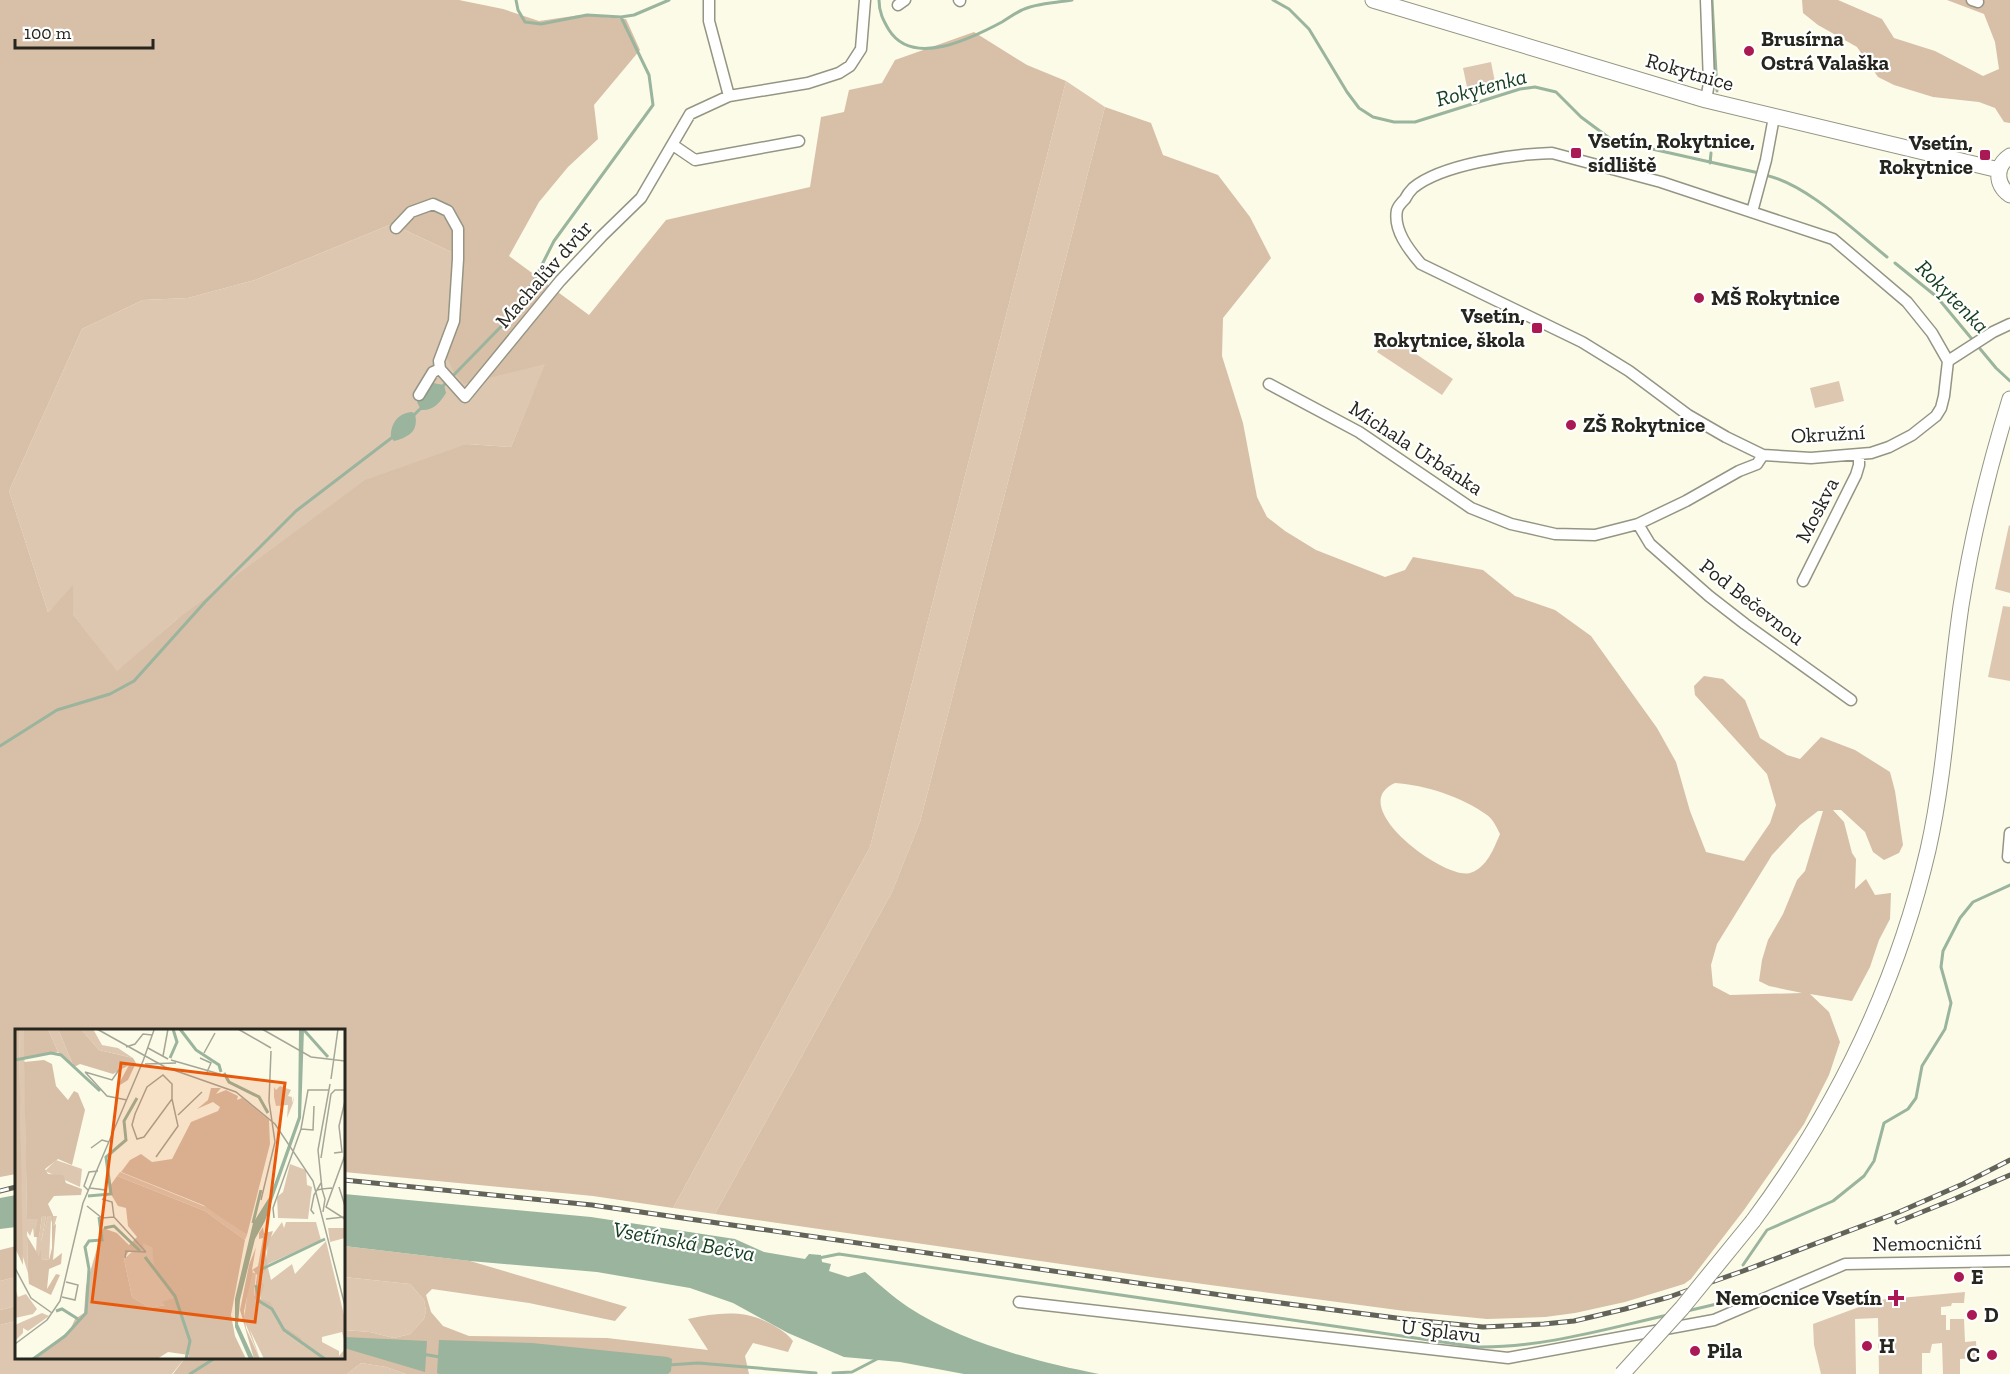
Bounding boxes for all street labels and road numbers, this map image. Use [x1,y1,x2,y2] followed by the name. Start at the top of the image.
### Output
[1643,47,1737,96] street label: Rokytnice
[490,215,597,333] street label: Machalův dvůr
[1345,395,1488,500] street label: Michala Urbánka
[1790,419,1866,448] street label: Okružní
[1790,473,1844,547] street label: Moskva
[1695,553,1810,650] street label: Pod Bečevnou
[1872,1229,1982,1256] street label: Nemocniční
[1400,1313,1483,1348] street label: U Splavu

